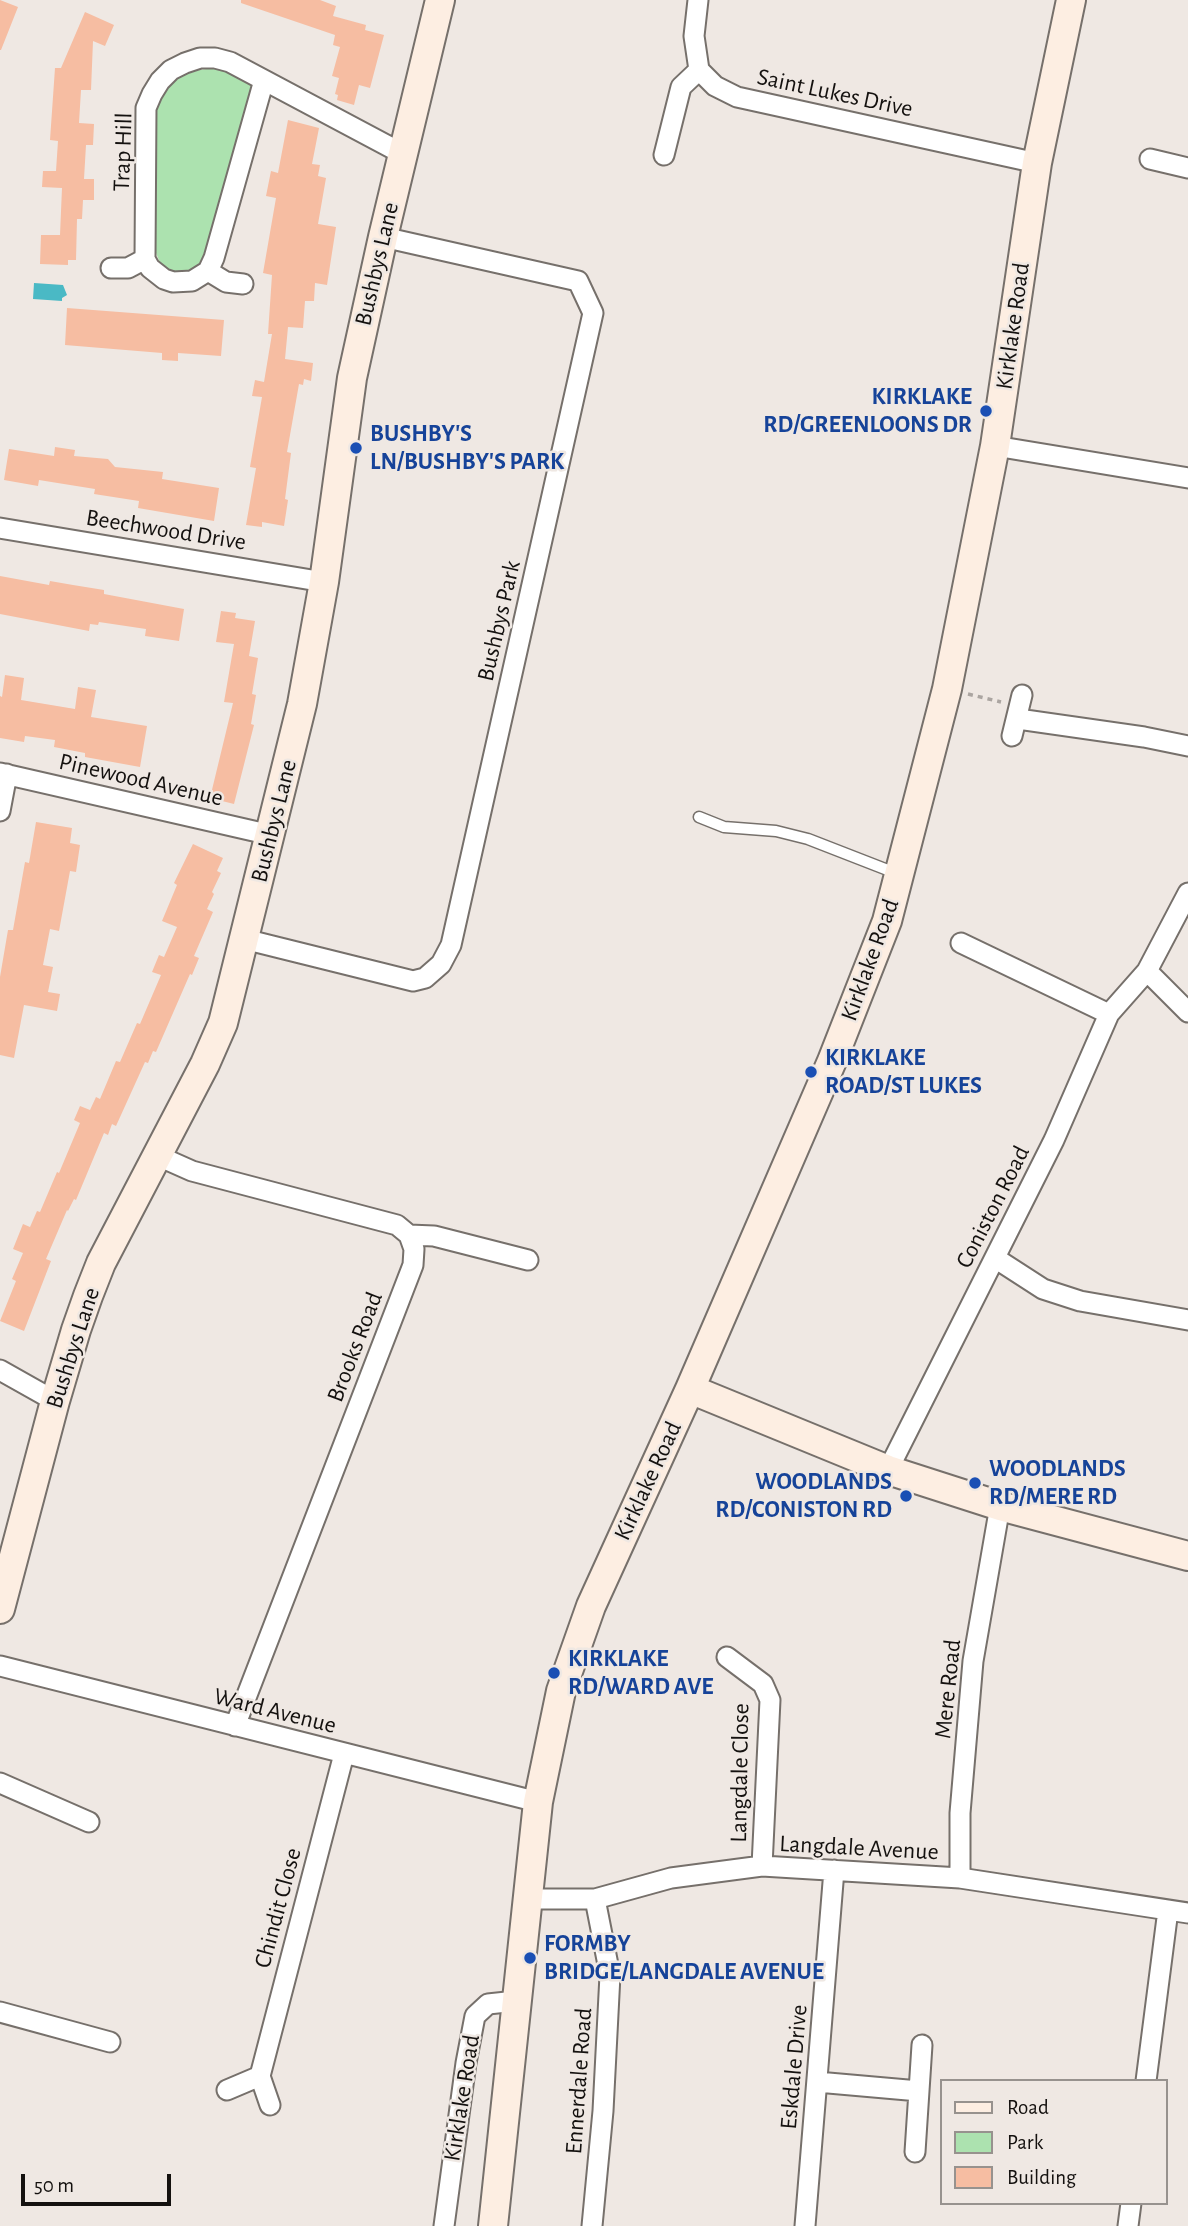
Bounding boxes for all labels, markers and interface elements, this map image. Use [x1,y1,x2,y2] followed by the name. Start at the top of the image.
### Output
[755,62,915,124] street label: Saint Lukes Drive
[107,112,139,192] street label: Trap Hill
[349,199,405,329] street label: Bushbys Lane
[990,261,1036,391] street label: Kirklake Road
[763,383,972,439] place label: KIRKLAKE RD/GREENLOONS DR
[978,403,994,419] marker: KIRKLAKE RD/GREENLOONS DR
[370,420,564,476] place label: BUSHBY'S LN/BUSHBY'S PARK
[348,440,364,456] marker: BUSHBY'S LN/BUSHBY'S PARK
[84,503,248,557] street label: Beechwood Drive
[471,558,527,684] street label: Bushbys Park
[56,747,226,813] street label: Pinewood Avenue
[245,756,303,886] street label: Bushbys Lane
[835,895,905,1025] street label: Kirklake Road
[825,1044,982,1100] place label: KIRKLAKE ROAD/ST LUKES
[803,1064,819,1080] marker: KIRKLAKE ROAD/ST LUKES
[950,1141,1036,1273] street label: Coniston Road
[40,1284,106,1412] street label: Bushbys Lane
[321,1288,389,1406] street label: Brooks Road
[608,1417,688,1545] street label: Kirklake Road
[989,1455,1126,1511] place label: WOODLANDS RD/MERE RD
[715,1468,892,1524] place label: WOODLANDS RD/CONISTON RD
[967,1475,983,1491] marker: WOODLANDS RD/MERE RD
[898,1488,914,1504] marker: WOODLANDS RD/CONISTON RD
[928,1638,968,1740] street label: Mere Road
[568,1645,713,1701] place label: KIRKLAKE RD/WARD AVE
[546,1665,562,1681] marker: KIRKLAKE RD/WARD AVE
[211,1682,339,1740] street label: Ward Avenue
[724,1703,756,1843] street label: Langdale Close
[779,1829,939,1867] street label: Langdale Avenue
[248,1845,308,1971] street label: Chindit Close
[544,1930,824,1986] place label: FORMBY BRIDGE/LANGDALE AVENUE
[522,1950,538,1966] marker: FORMBY BRIDGE/LANGDALE AVENUE
[774,2003,814,2131] street label: Eskdale Drive
[560,2007,598,2155] street label: Ennerdale Road
[438,2033,486,2163] street label: Kirklake Road
[940,2079,1167,2205] legend
[1007,2097,1049,2118] text: Road
[1007,2132,1043,2153] text: Park
[24,2160,175,2204] scale bar
[1007,2167,1076,2188] text: Building
[34,2175,74,2196] text: 50 m

